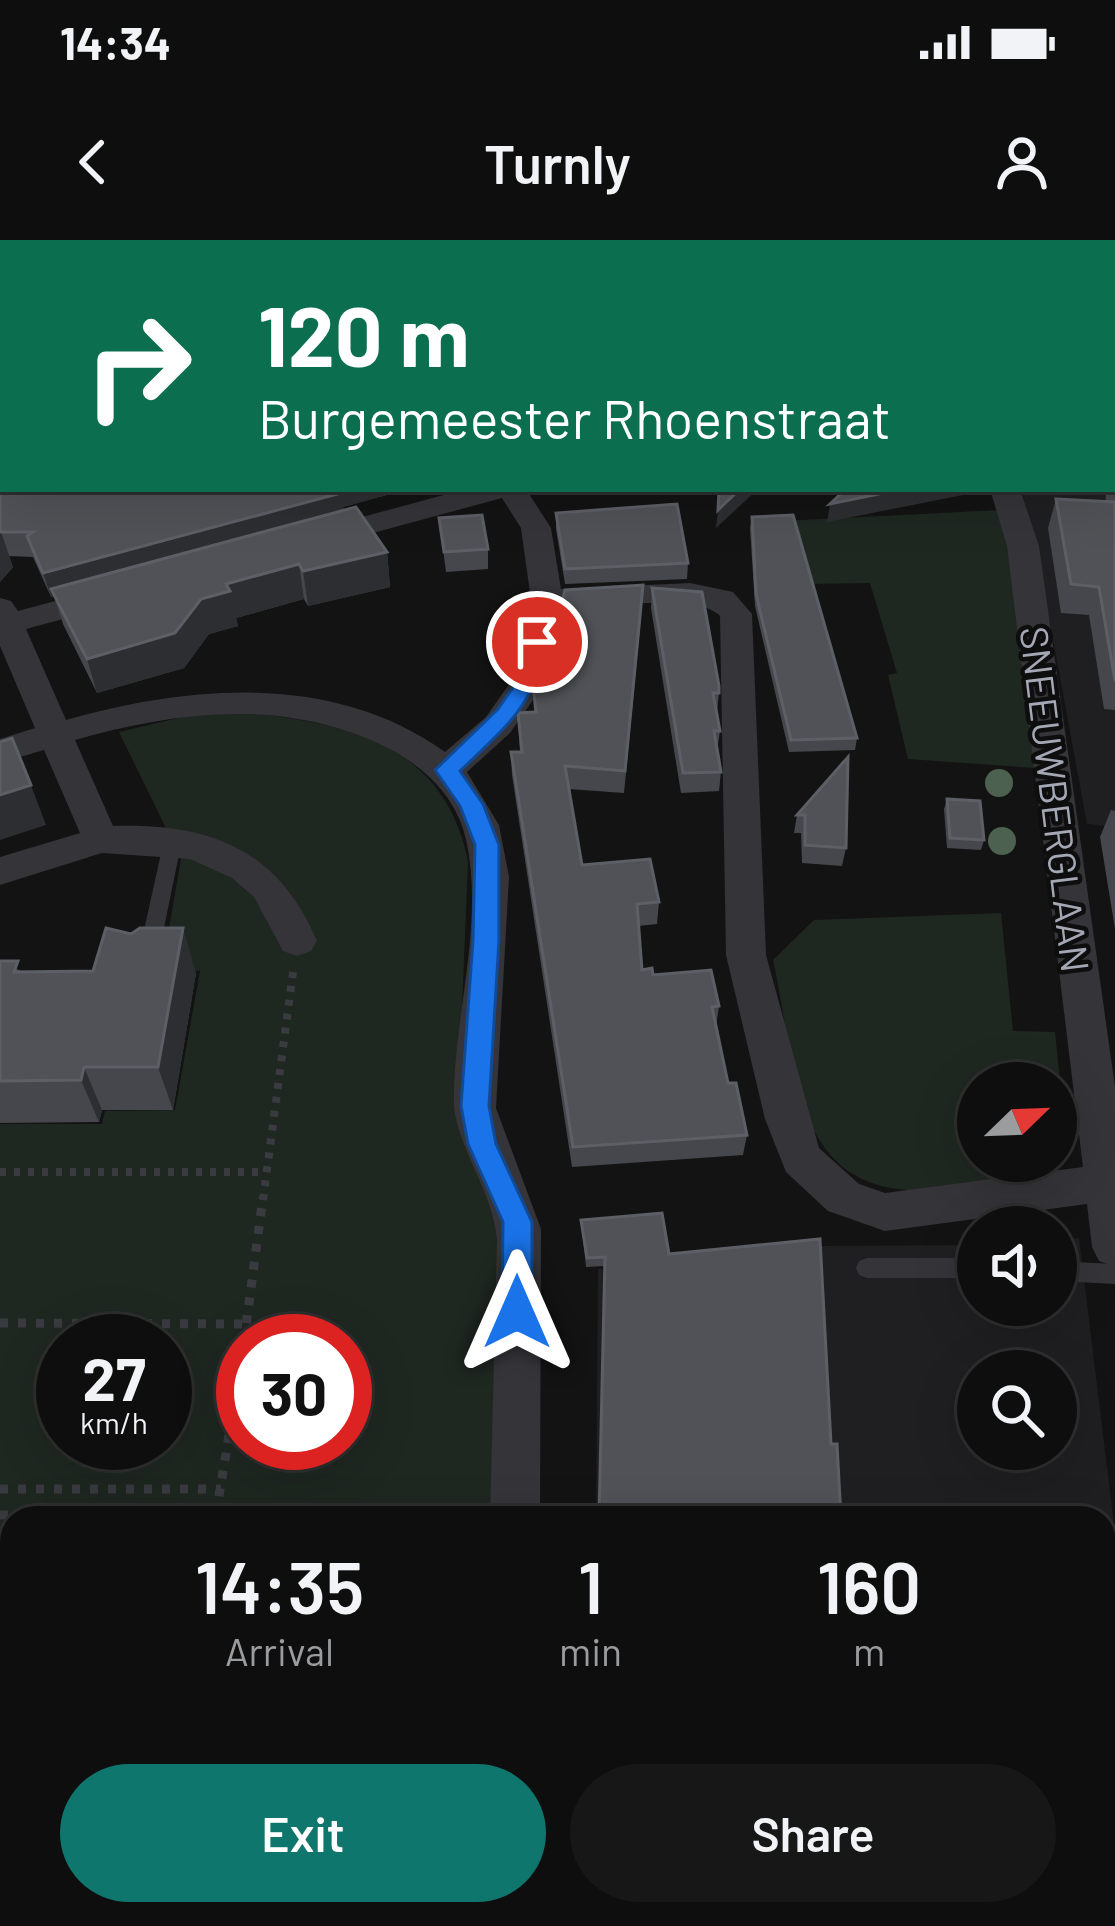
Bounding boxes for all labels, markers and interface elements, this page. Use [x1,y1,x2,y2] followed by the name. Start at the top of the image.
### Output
[60,15,171,69] text: 14:34
[60,129,126,195] icon: back
[989,129,1055,195] icon: person
[484,130,631,195] text: Turnly
[258,283,470,384] text: 120 m
[60,288,216,444] icon: right
[258,385,891,450] text: Burgemeester Rhoenstraat
[486,591,588,693] pin
[504,609,570,675] icon: arrive
[1011,623,1101,975] street label: SNEEUWBERGLAAN
[957,1062,1077,1182] north arrow
[957,1062,1077,1470] map controls
[957,1206,1077,1326] button: sound
[454,1249,580,1375] position arrow
[216,1314,372,1470] speed limit sign: 30
[82,1341,146,1413] text: 27
[957,1350,1077,1470] button: search
[80,1404,148,1440] text: km/h
[195,1542,364,1628] text: 14:35
[578,1542,603,1628] text: 1
[817,1542,921,1628] text: 160
[225,1627,334,1674] text: Arrival
[559,1627,622,1674] text: min
[853,1627,885,1674] text: m
[60,1764,546,1902] button: Exit
[570,1764,1056,1902] button: Share

